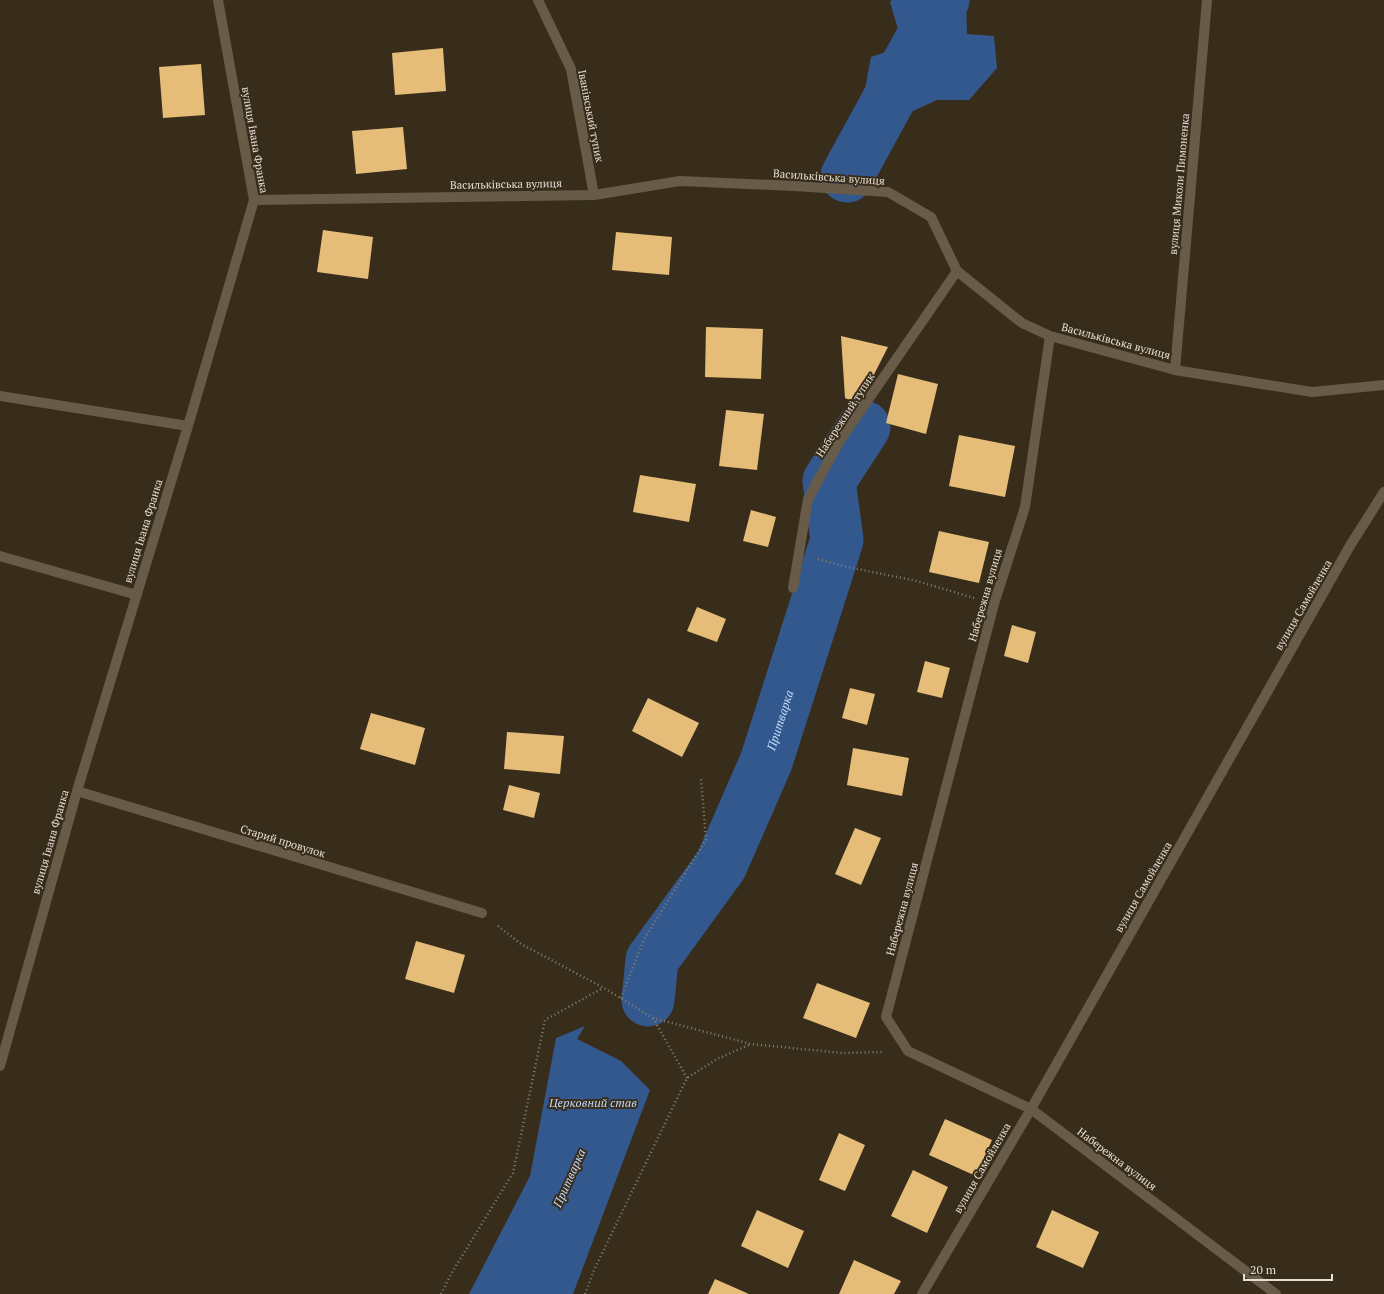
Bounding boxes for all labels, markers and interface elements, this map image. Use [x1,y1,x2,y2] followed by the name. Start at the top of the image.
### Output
[575,69,607,164] street label: Іванівський тупик
[239,86,271,195] street label: вулиця Івана Франка
[1166,112,1192,255] street label: вулиця Миколи Пимоненка
[773,166,886,188] street label: Васильківська вулиця
[450,176,562,192] street label: Васильківська вулиця
[1060,320,1172,362] street label: Васильківська вулиця
[813,370,877,460] street label: Набережний тупик
[121,477,166,585] street label: вулиця Івана Франка
[965,547,1005,643] street label: Набережна вулиця
[1271,557,1335,653] street label: вулиця Самойленка
[762,688,796,753] water label: Притварка
[28,788,72,896] street label: вулиця Івана Франка
[239,821,327,861] street label: Старий провулок
[1111,839,1175,935] street label: вулиця Самойленка
[883,861,921,957] street label: Набережна вулиця
[548,1095,637,1110] water label: Церковний став
[950,1120,1014,1216] street label: вулиця Самойленка
[1074,1125,1160,1194] street label: Набережна вулиця
[549,1146,589,1210] water label: Притварка
[1244,1256,1332,1282] scale bar
[1250,1262,1277,1277] text: 20 m

